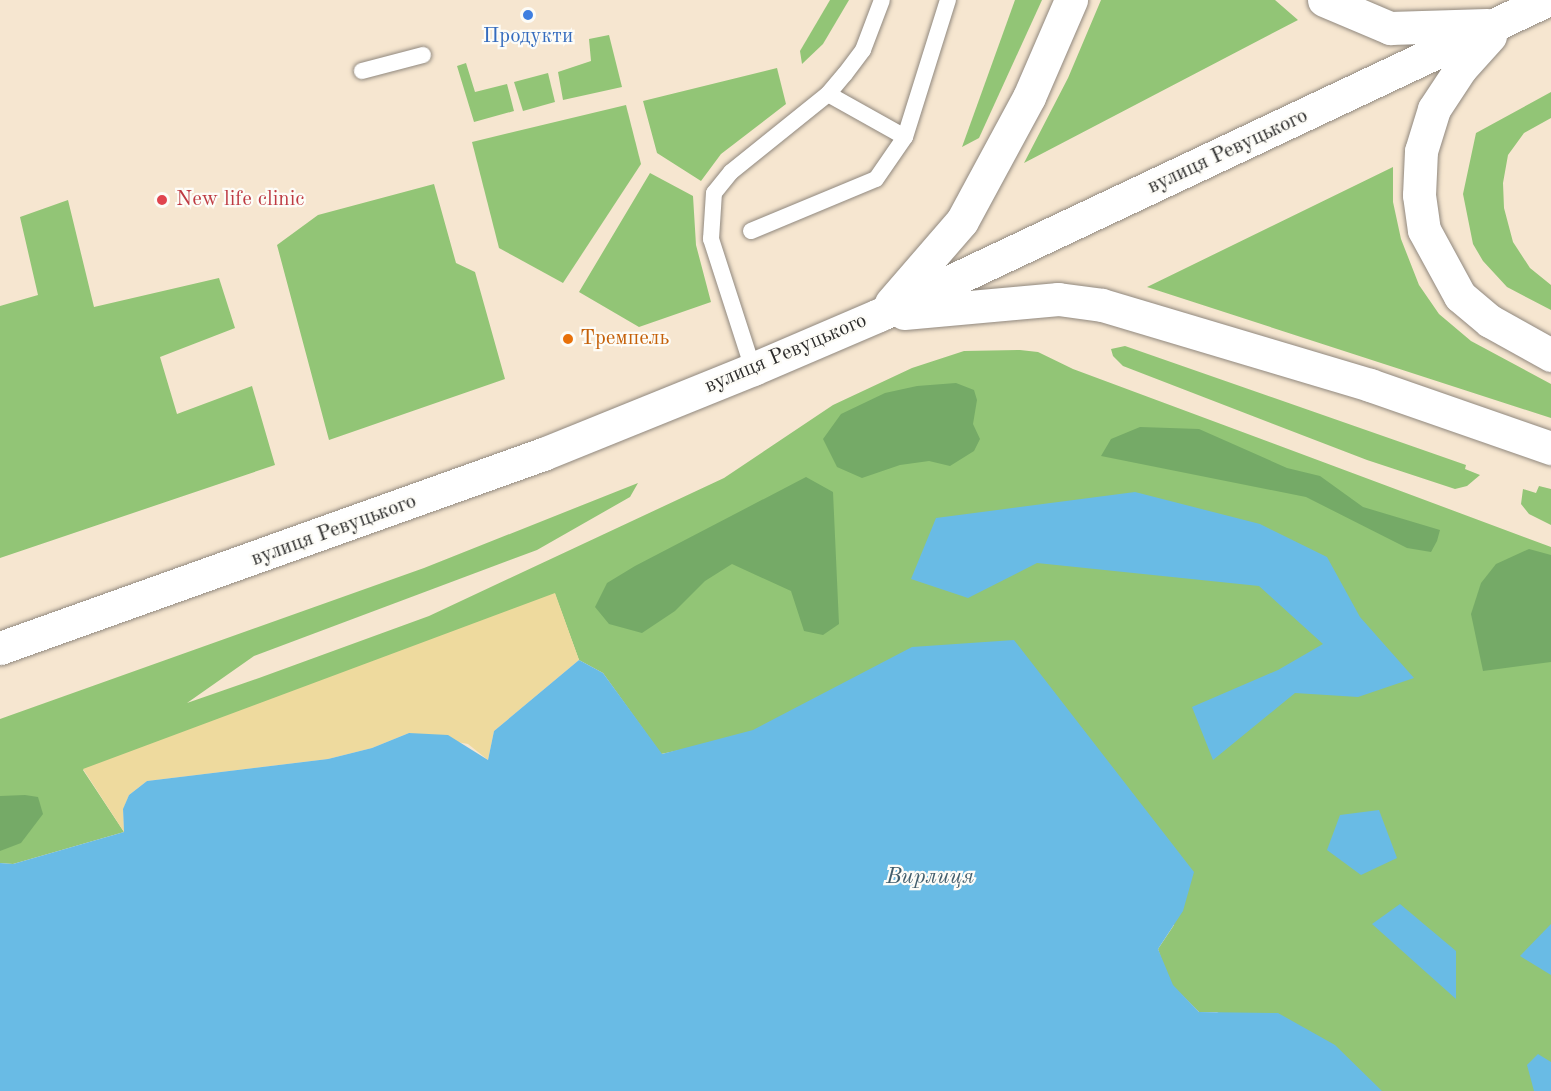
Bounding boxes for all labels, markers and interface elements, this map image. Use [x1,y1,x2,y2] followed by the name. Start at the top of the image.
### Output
[521,8,535,22] marker: Продукти
[483,24,573,50] place label: Продукти
[1144,104,1312,200] street label: вулиця Ревуцького
[176,187,304,213] place label: New life clinic
[153,191,171,209] marker: New life clinic
[701,308,871,400] street label: вулиця Ревуцького
[580,326,669,352] place label: Тремпель
[561,332,575,346] marker: Тремпель
[248,489,420,573] street label: вулиця Ревуцького
[886,865,974,891] water label: Вирлиця

